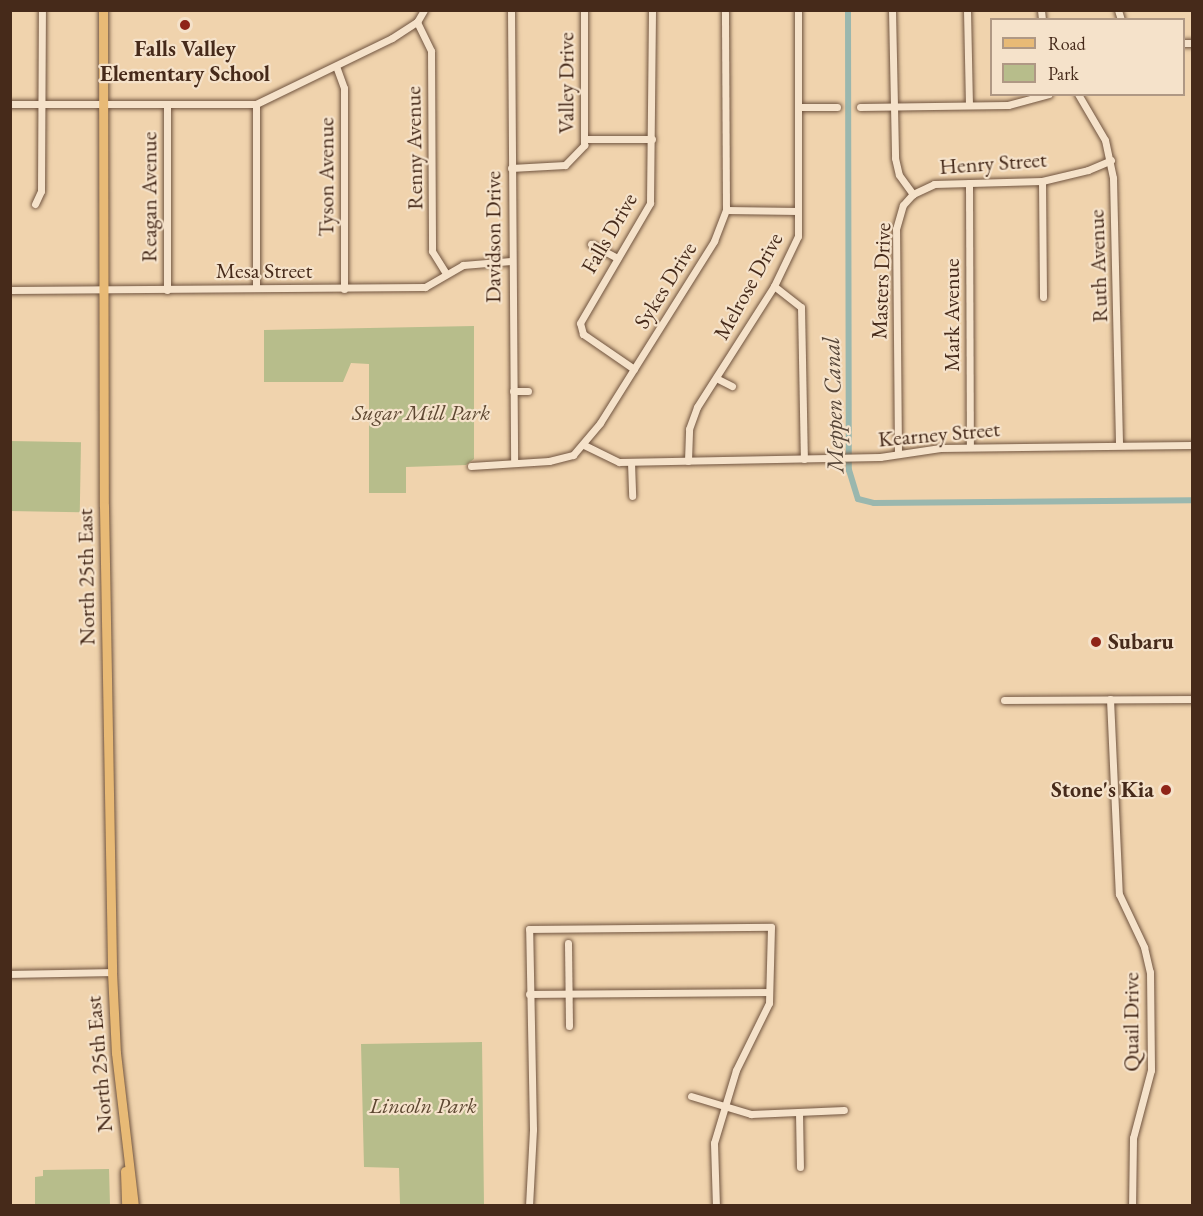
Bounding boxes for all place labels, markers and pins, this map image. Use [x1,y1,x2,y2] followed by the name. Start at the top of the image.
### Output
[178,18,192,32] marker: Falls Valley Elementary School
[100,35,270,86] place label: Falls Valley Elementary School
[1108,629,1174,655] place label: Subaru
[1089,635,1103,649] marker: Subaru
[1051,777,1154,803] place label: Stone's Kia
[1159,783,1173,797] marker: Stone's Kia

